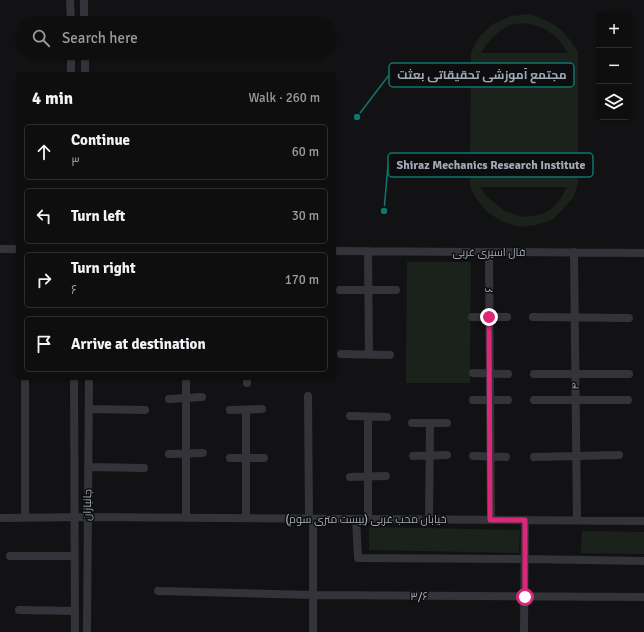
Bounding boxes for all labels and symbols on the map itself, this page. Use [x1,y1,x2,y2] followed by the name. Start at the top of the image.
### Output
[389,63,574,87] callout: مجتمع آموزشی تحقیقاتی بعثت
[397,68,567,84] text: مجتمع آموزشی تحقیقاتی بعثت
[388,153,593,177] callout: Shiraz Mechanics Research Institute
[397,158,585,173] text: Shiraz Mechanics Research Institute
[452,246,526,259] street label: فال اسیری غربی
[483,287,496,293] street label: ۶
[480,308,498,326] route end
[569,382,582,390] street label: ۴
[81,489,94,521] street label: جانبازان
[285,513,447,527] street label: خیابان محب غربی (بیست متری سوم)
[516,588,534,606] route start
[410,590,428,603] street label: ۳/۶

